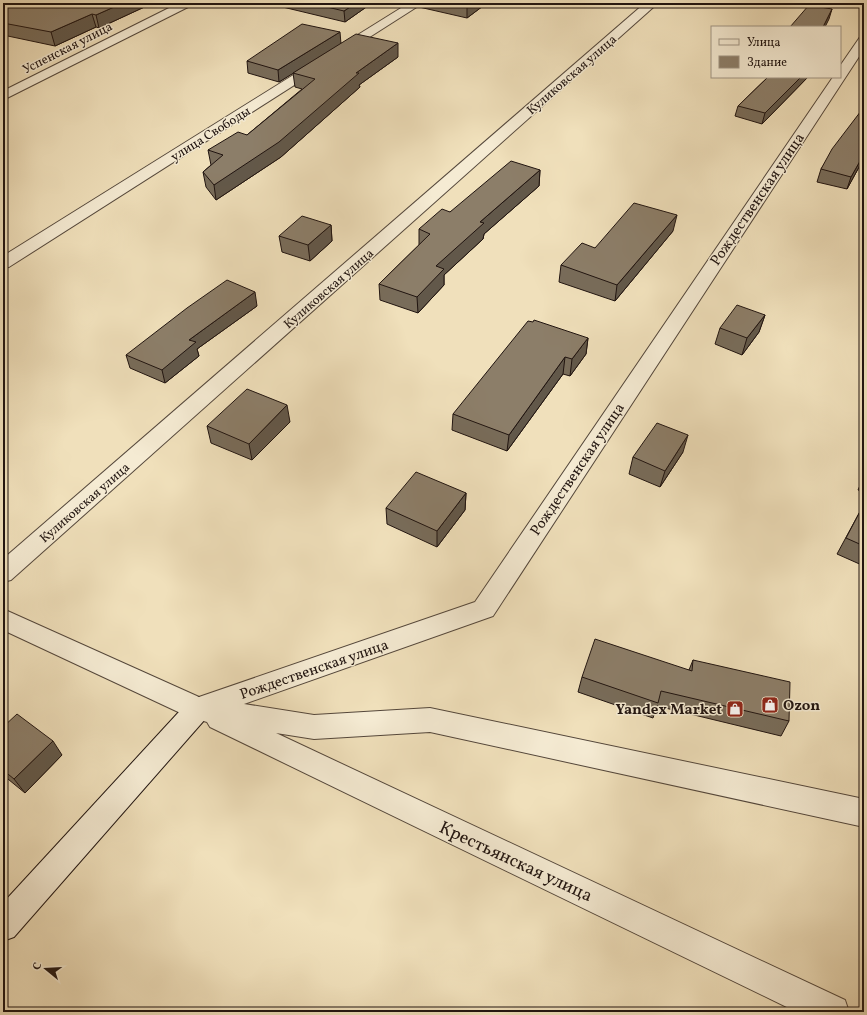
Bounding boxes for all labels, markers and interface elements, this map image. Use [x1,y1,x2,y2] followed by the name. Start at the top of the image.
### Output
[20,18,116,79] street label: Успенская улица
[711,26,841,78] legend
[523,31,621,120] street label: Куликовская улица
[747,35,780,51] text: Улица
[747,55,787,71] text: Здание
[168,103,254,166] street label: улица Свободы
[706,129,811,270] street label: Рождественская улица
[280,245,378,334] street label: Куликовская улица
[526,399,631,540] street label: Рождественская улица
[36,459,134,548] street label: Куликовская улица
[237,635,392,706] street label: Рождественская улица
[760,695,780,715] shop icon: Ozon
[783,696,820,717] place label: Ozon
[725,699,745,719] shop icon: Yandex Market
[615,700,722,721] place label: Yandex Market
[434,816,596,909] street label: Крестьянская улица
[26,949,66,989] north arrow
[30,961,46,972] text: С

